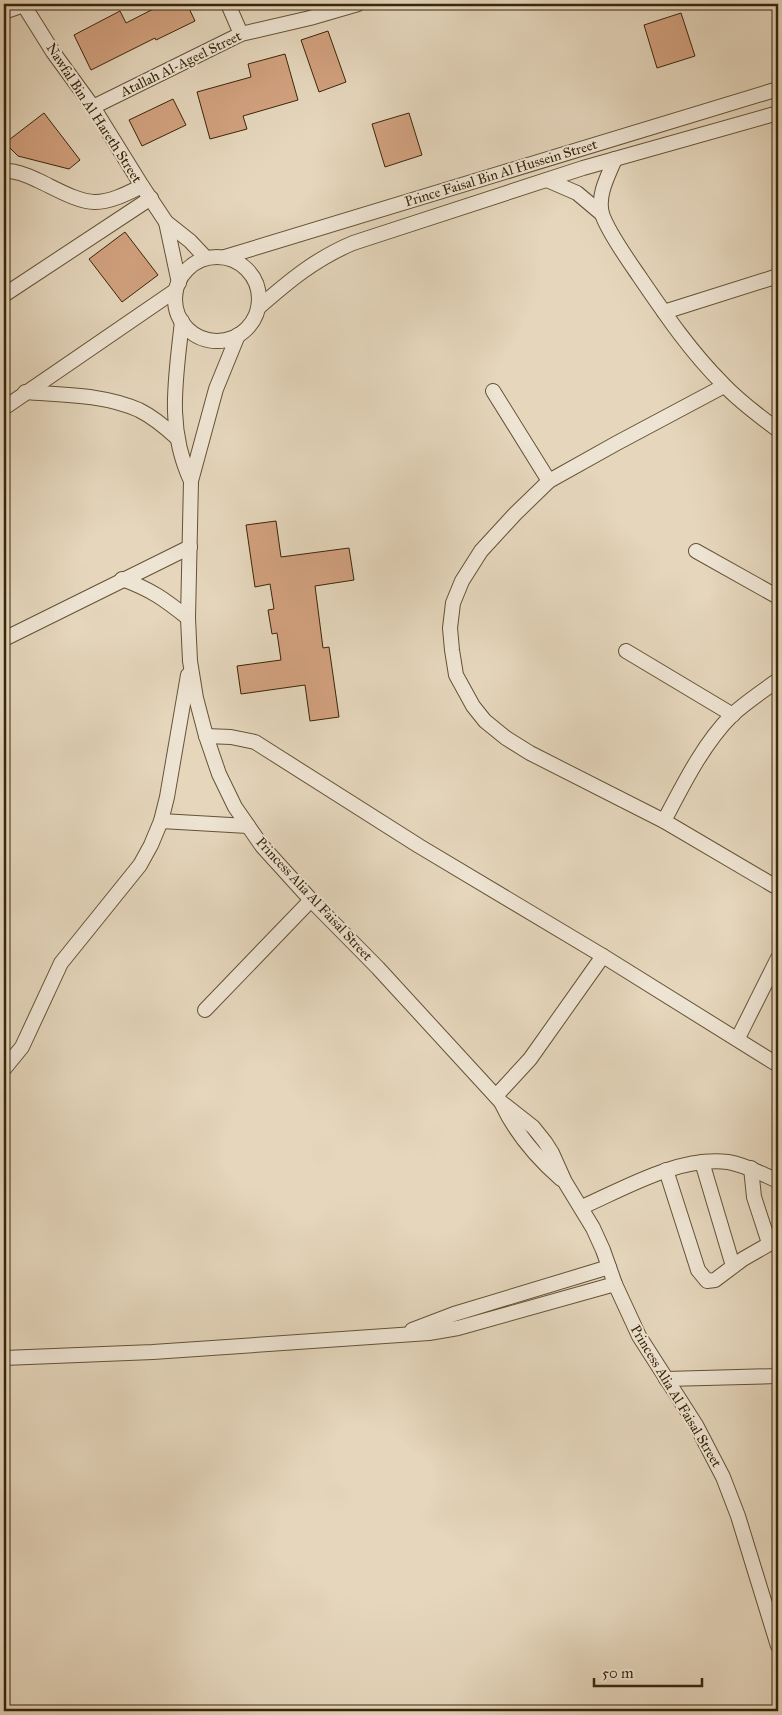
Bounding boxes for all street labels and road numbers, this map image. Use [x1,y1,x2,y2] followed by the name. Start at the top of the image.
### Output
[117,27,244,101] street label: Atallah Al-Ageel Street
[42,40,146,186] street label: Nawfal Bin Al Hareth Street
[403,136,599,210] street label: Prince Faisal Bin Al Hussein Street
[252,834,376,964] street label: Princess Alia Al Faisal Street
[627,1322,725,1470] street label: Princess Alia Al Faisal Street

